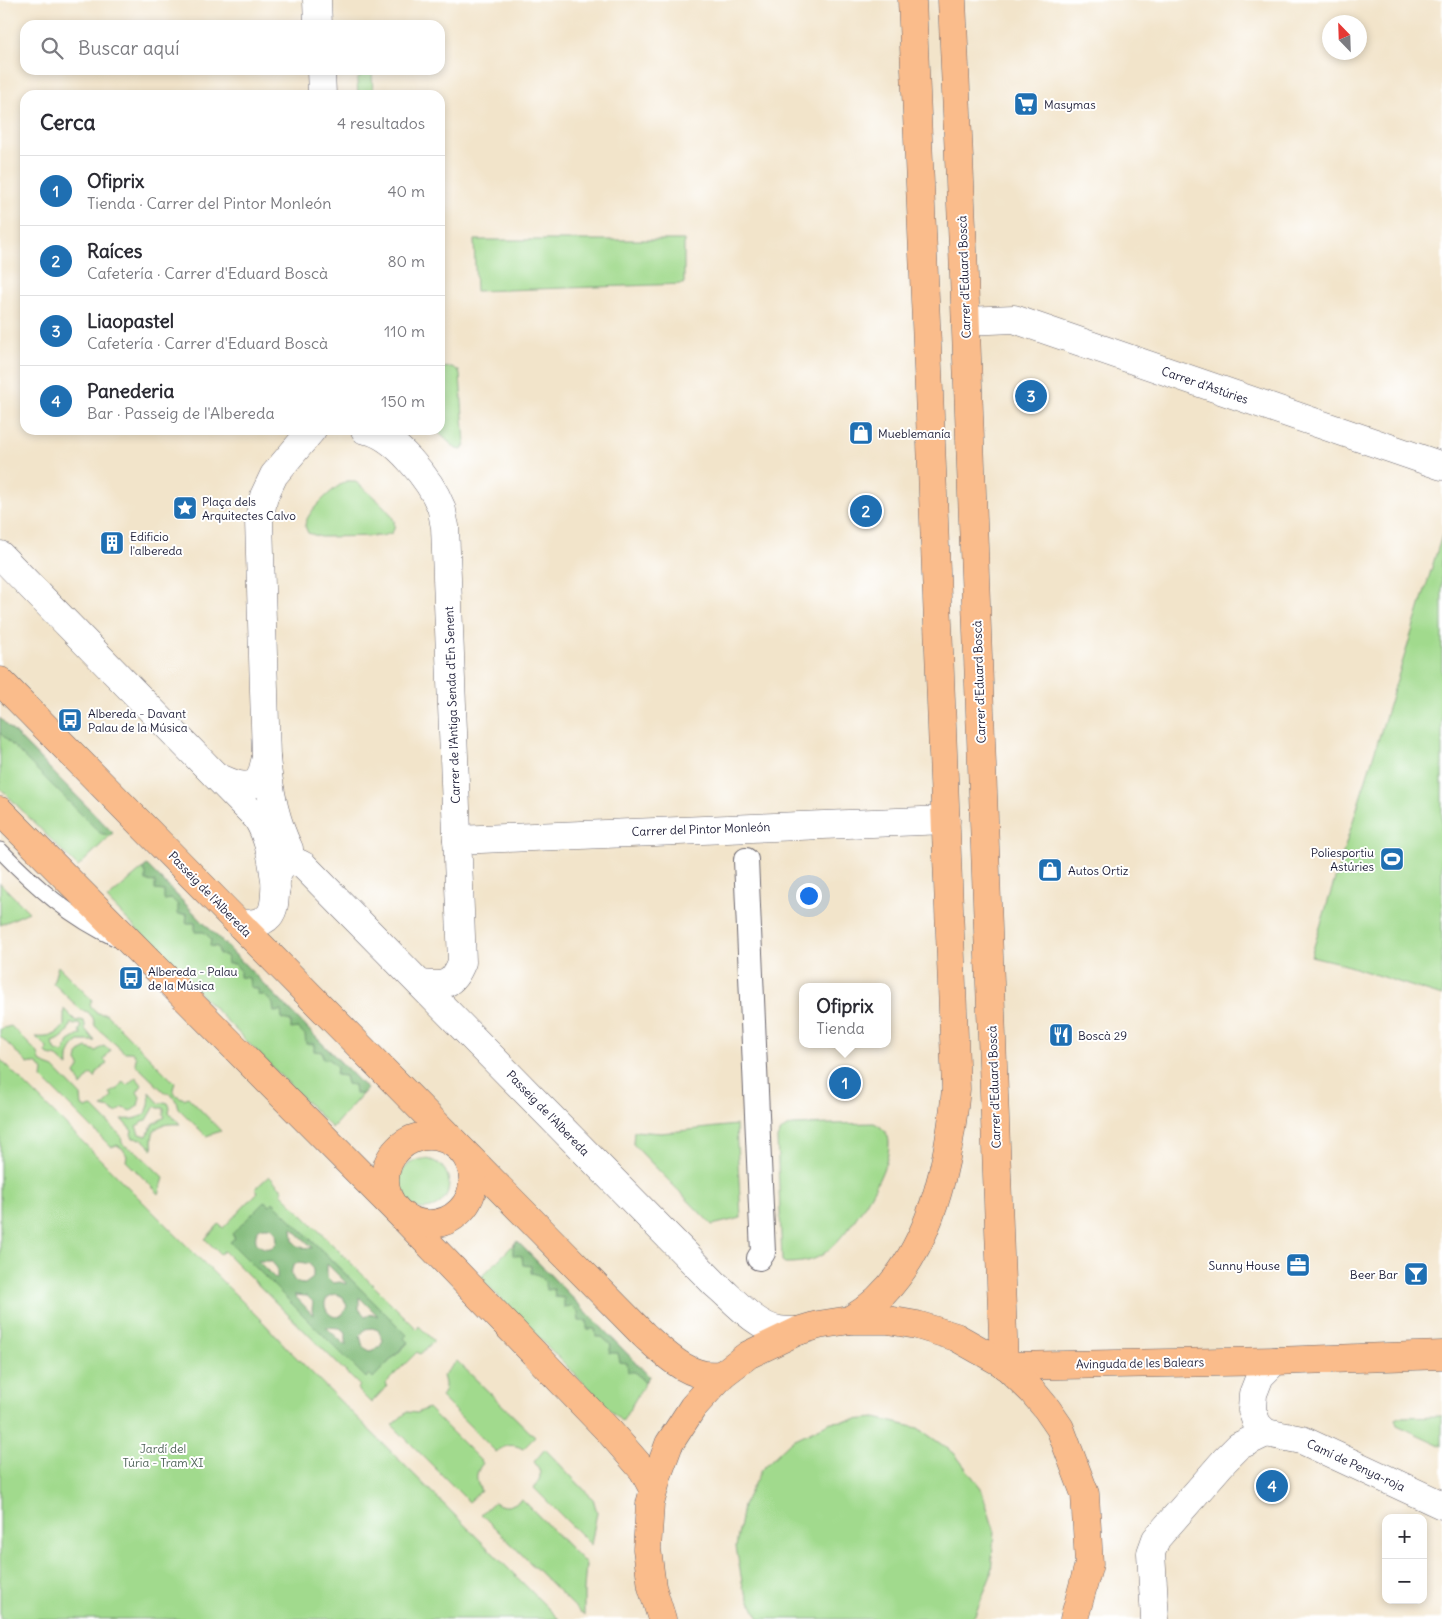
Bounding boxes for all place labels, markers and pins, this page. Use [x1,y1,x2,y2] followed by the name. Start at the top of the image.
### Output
[1013,91,1039,117] supermarket icon: Masymas
[1044,97,1096,112] place label: Masymas
[1015,377,1047,415] pin: 3
[848,420,874,446] shop icon: Mueblemanía
[878,426,951,441] place label: Mueblemanía
[850,492,882,530] pin: 2
[202,494,296,523] place label: Plaça dels Arquitectes Calvo
[172,495,198,521] place icon: Plaça dels Arquitectes Calvo
[130,529,182,558] place label: Edificio l'albereda
[99,530,125,556] building icon: Edificio l'albereda
[88,706,188,735] place label: Albereda - Davant Palau de la Música
[57,707,83,733] bus stop icon: Albereda - Davant Palau de la Música
[1311,845,1374,874] place label: Poliesportiu Astúries
[1379,846,1405,872] sports icon: Poliesportiu Astúries
[1037,857,1063,883] shop icon: Autos Ortiz
[1068,863,1129,878] place label: Autos Ortiz
[148,964,238,993] place label: Albereda - Palau de la Música
[118,965,144,991] bus stop icon: Albereda - Palau de la Música
[1048,1022,1074,1048] restaurant icon: Boscà 29
[1078,1028,1127,1043] place label: Boscà 29
[829,1064,861,1102] pin: 1
[1285,1252,1311,1278] office icon: Sunny House
[1209,1258,1280,1273] place label: Sunny House
[1403,1261,1429,1287] bar icon: Beer Bar
[1350,1267,1398,1282] place label: Beer Bar
[1256,1467,1288,1505] pin: 4

